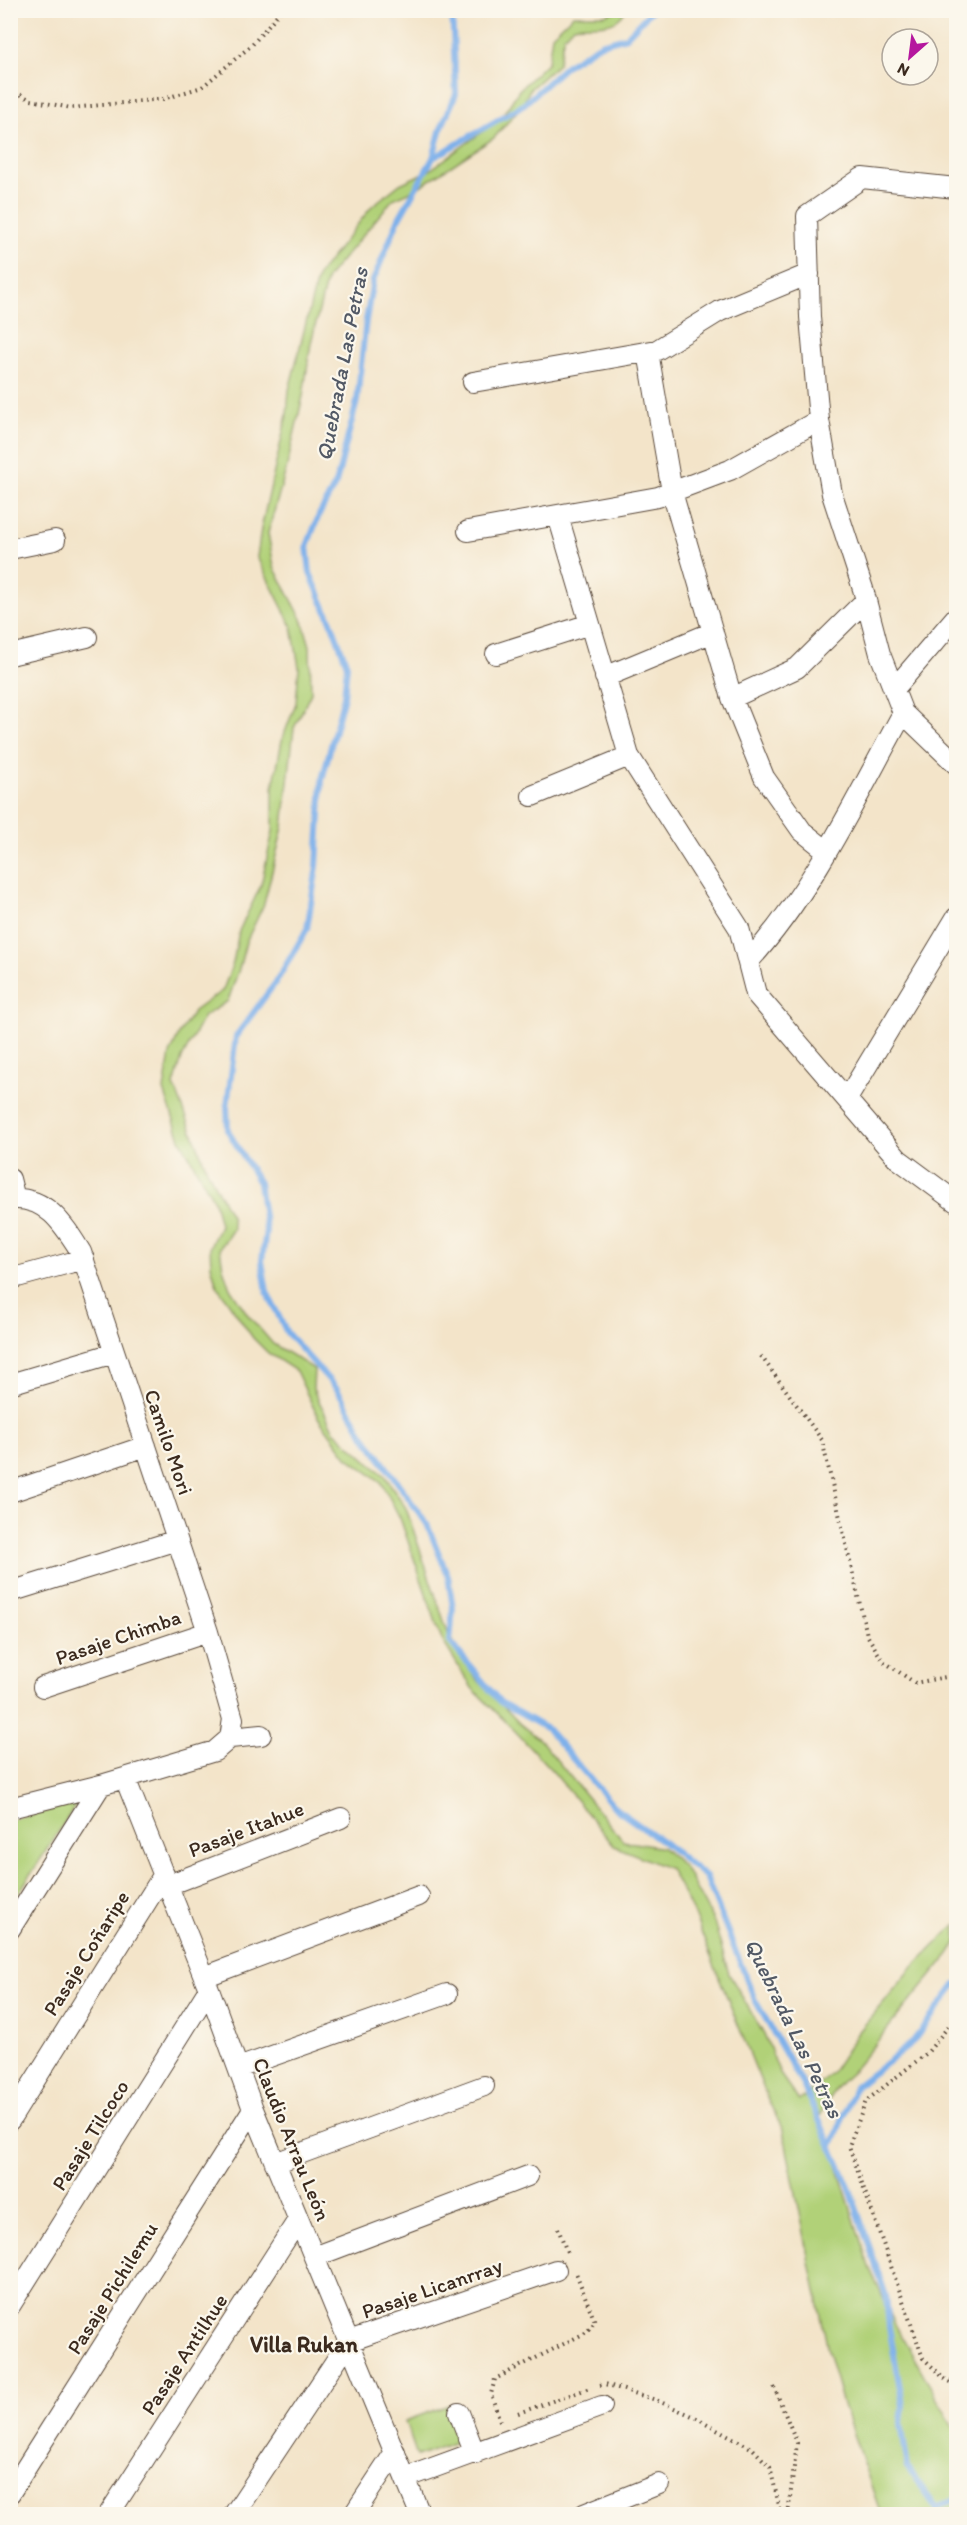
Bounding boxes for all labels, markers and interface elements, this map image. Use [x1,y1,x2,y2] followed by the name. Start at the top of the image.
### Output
[880,27,940,87] north arrow
[894,59,912,81] text: N
[310,264,374,463] water label: Quebrada Las Petras
[139,1386,199,1498] street label: Camilo Mori
[52,1604,184,1670] street label: Pasaje Chimba
[185,1796,307,1862] street label: Pasaje Itahue
[38,1886,134,2020] street label: Pasaje Coñaripe
[739,1934,850,2123] water label: Quebrada Las Petras
[248,2054,336,2224] street label: Claudio Arrau León
[46,2075,134,2195] street label: Pasaje Tilcoco
[61,2217,163,2359] street label: Pasaje Pichilemu
[358,2252,506,2324] street label: Pasaje Licanrray
[136,2289,232,2419] street label: Pasaje Antilhue
[250,2331,359,2358] district label: Villa Rukan

